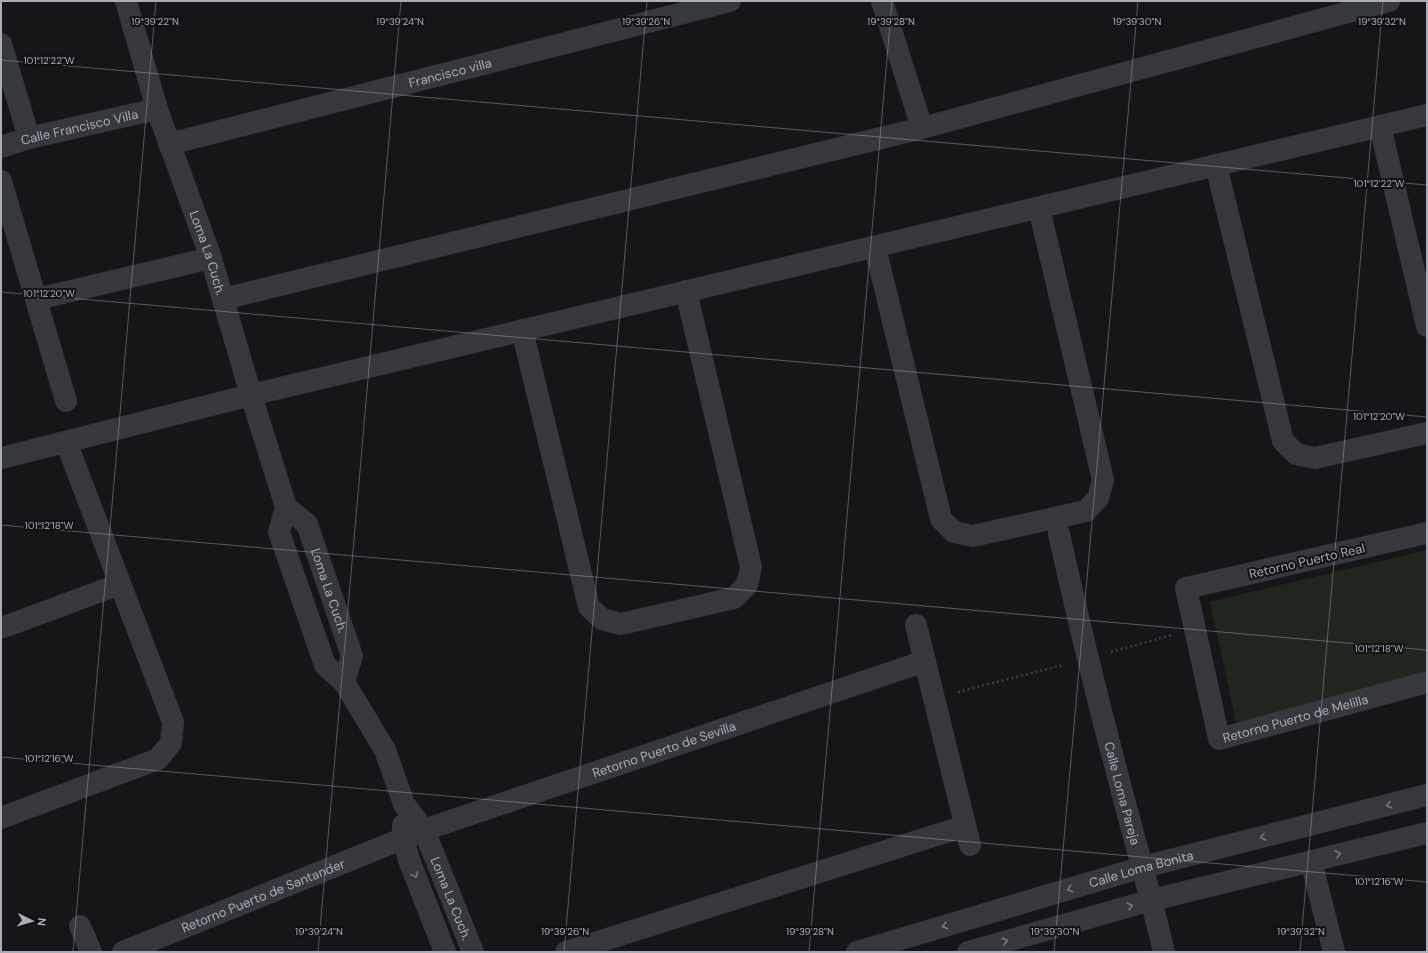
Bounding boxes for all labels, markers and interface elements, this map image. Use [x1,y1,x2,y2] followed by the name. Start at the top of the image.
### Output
[131,15,179,28] text: 19°39'22"N
[376,15,424,28] text: 19°39'24"N
[622,15,670,28] text: 19°39'26"N
[867,15,915,28] text: 19°39'28"N
[1113,15,1162,28] text: 19°39'30"N
[1358,15,1406,28] text: 19°39'32"N
[23,54,75,67] text: 101°12'22"W
[407,54,493,91] street label: Francisco villa
[18,105,140,149] street label: Calle Francisco Villa
[1353,177,1405,190] text: 101°12'22"W
[186,208,230,297] street label: Loma La Cuch.
[23,287,75,300] text: 101°12'20"W
[1353,410,1405,423] text: 101°12'20"W
[25,519,74,532] text: 101°12'18"W
[1247,539,1367,583] street label: Retorno Puerto Real
[307,546,352,635] street label: Loma La Cuch.
[1355,642,1404,655] text: 101°12'18"W
[1221,690,1370,746] street label: Retorno Puerto de Melilla
[590,717,738,781] street label: Retorno Puerto de Sevilla
[1101,740,1144,847] street label: Calle Loma Pareja
[25,752,74,765] text: 101°12'16"W
[1386,800,1393,809] one-way arrow
[1260,832,1267,841] one-way arrow
[1087,846,1195,891] street label: Calle Loma Bonita
[1335,851,1341,859] one-way arrow
[179,854,347,936] street label: Retorno Puerto de Santander
[427,854,476,943] street label: Loma La Cuch.
[410,871,418,879] one-way arrow
[1355,875,1404,888] text: 101°12'16"W
[1067,884,1074,893] one-way arrow
[12,901,52,941] north arrow
[1127,902,1134,911] one-way arrow
[35,917,49,926] text: N
[942,921,949,930] one-way arrow
[295,925,343,938] text: 19°39'24"N
[541,925,589,938] text: 19°39'26"N
[786,925,834,938] text: 19°39'28"N
[1031,925,1080,938] text: 19°39'30"N
[1277,925,1325,938] text: 19°39'32"N
[1002,938,1009,946] one-way arrow

